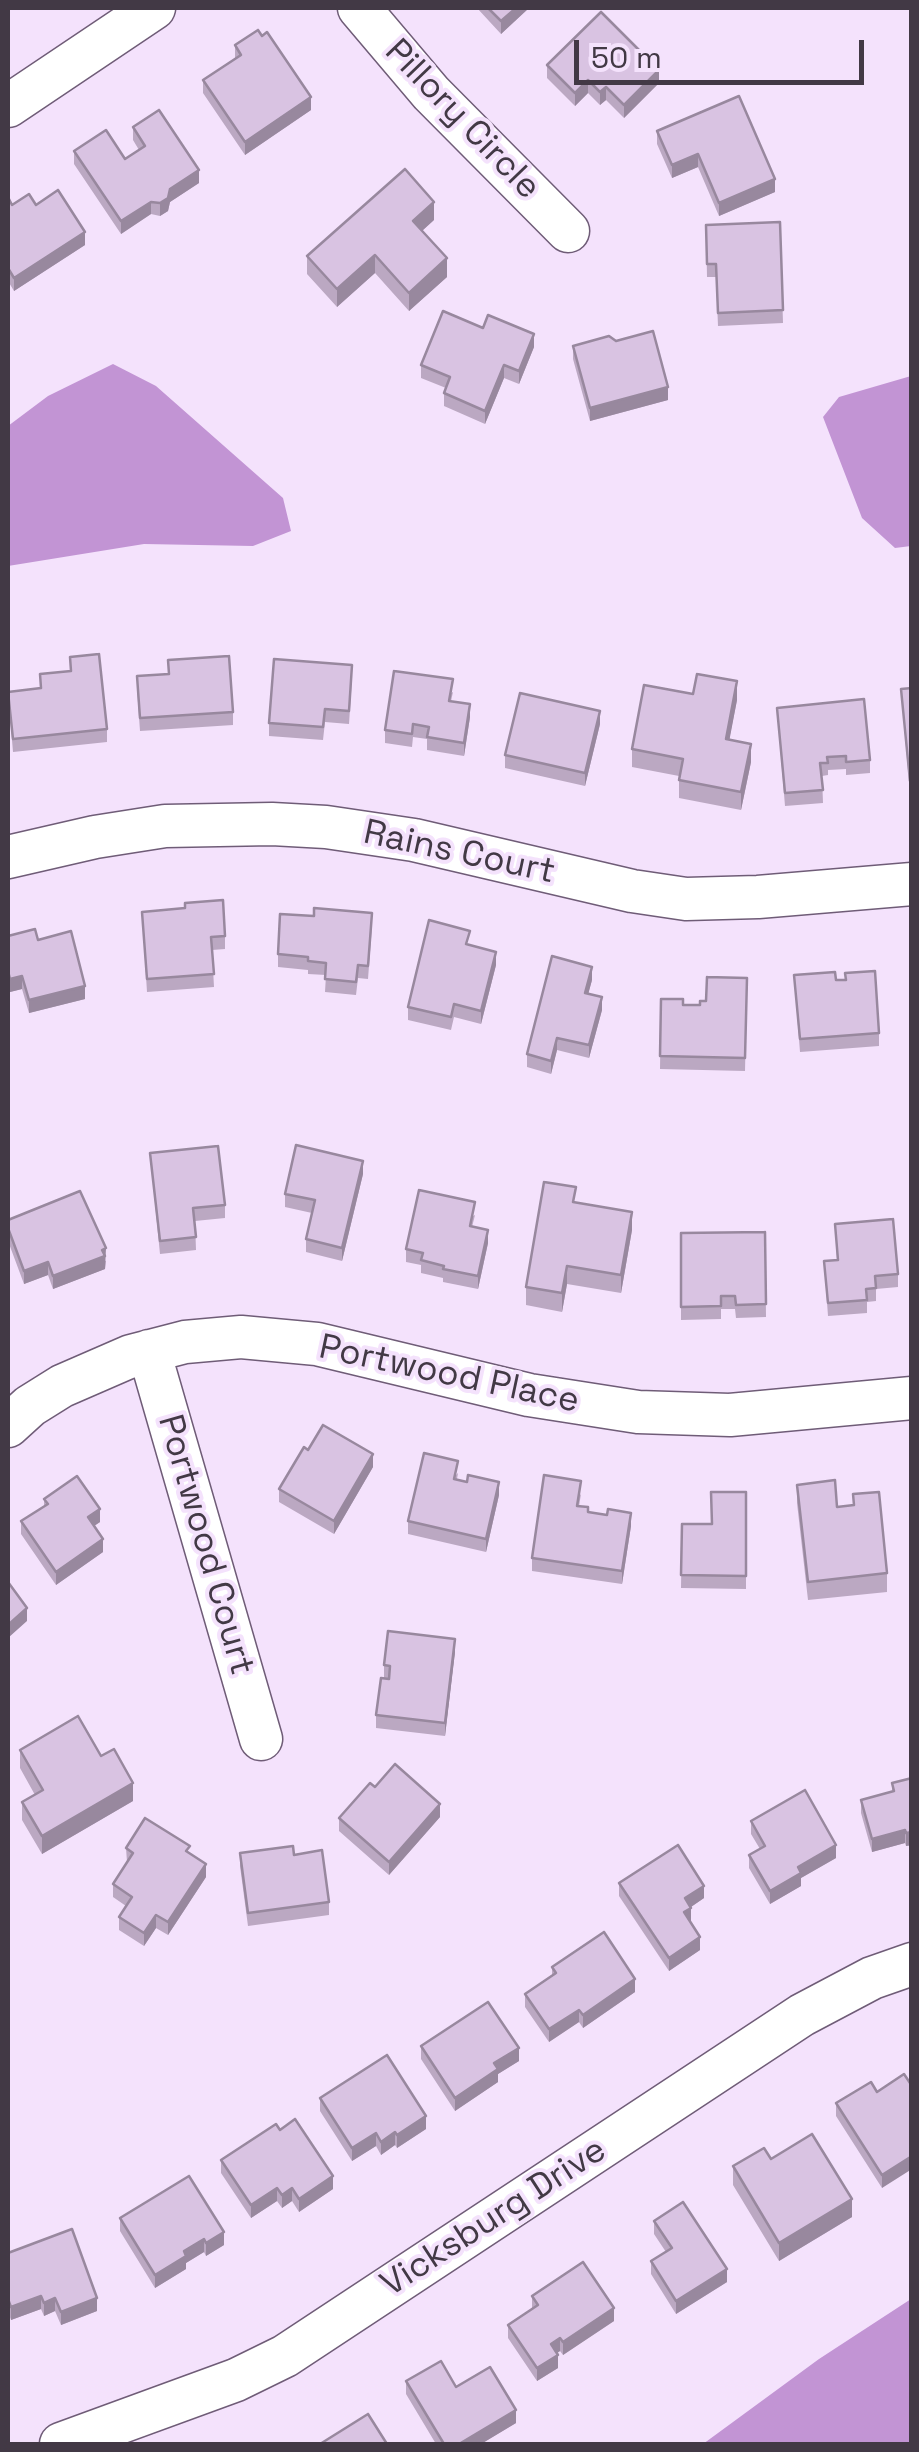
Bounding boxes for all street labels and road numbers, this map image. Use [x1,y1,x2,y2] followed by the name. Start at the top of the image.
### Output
[375,31,549,209] street label: Pillory Circle
[360,812,558,894] street label: Rains Court
[315,1327,583,1423] street label: Portwood Place
[148,1410,262,1680] street label: Portwood Court
[374,2130,614,2306] street label: Vicksburg Drive

